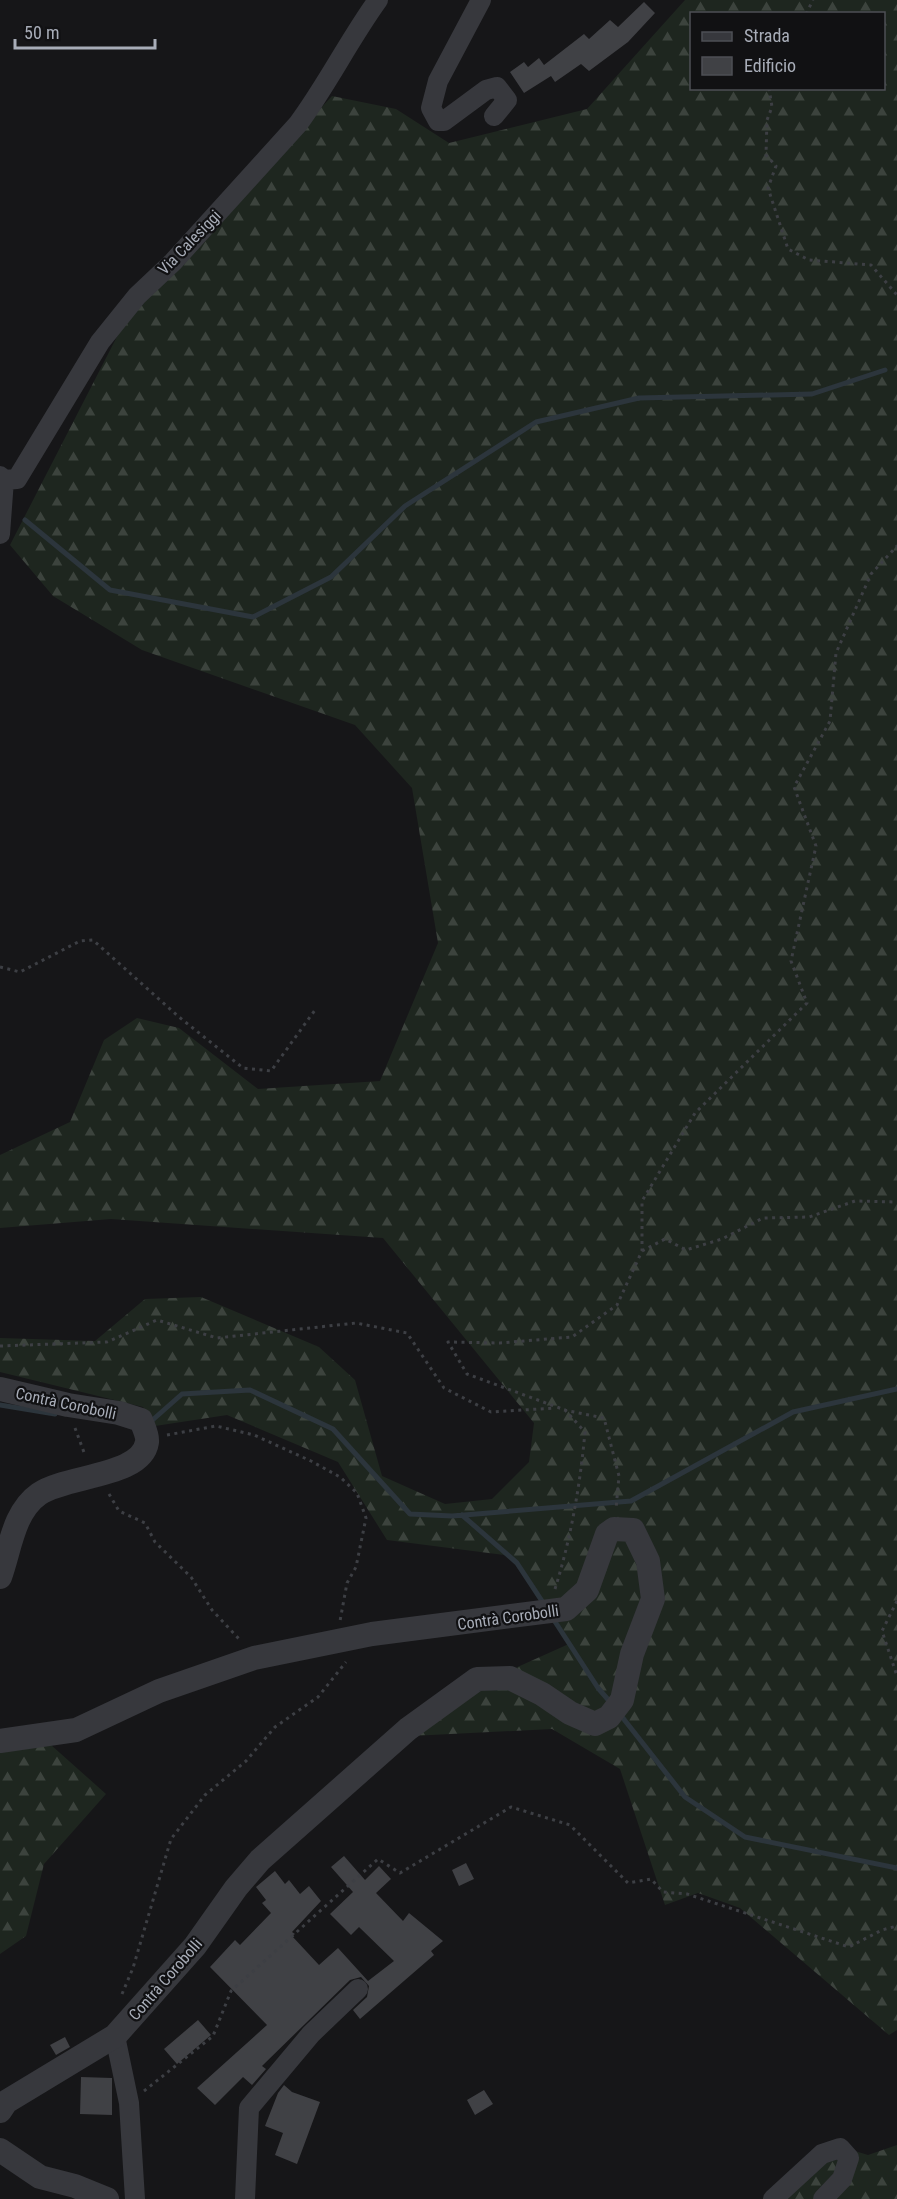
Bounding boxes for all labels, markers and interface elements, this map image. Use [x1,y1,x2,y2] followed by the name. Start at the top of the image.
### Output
[15,12,154,50] scale bar
[690,12,885,90] legend
[24,22,59,43] text: 50 m
[744,25,790,46] text: Strada
[744,55,796,76] text: Edificio
[154,206,225,279] street label: Via Calesiggi
[14,1384,118,1423] street label: Contrà Corobolli
[456,1601,560,1634] street label: Contrà Corobolli
[125,1934,206,2024] street label: Contrà Corobolli

